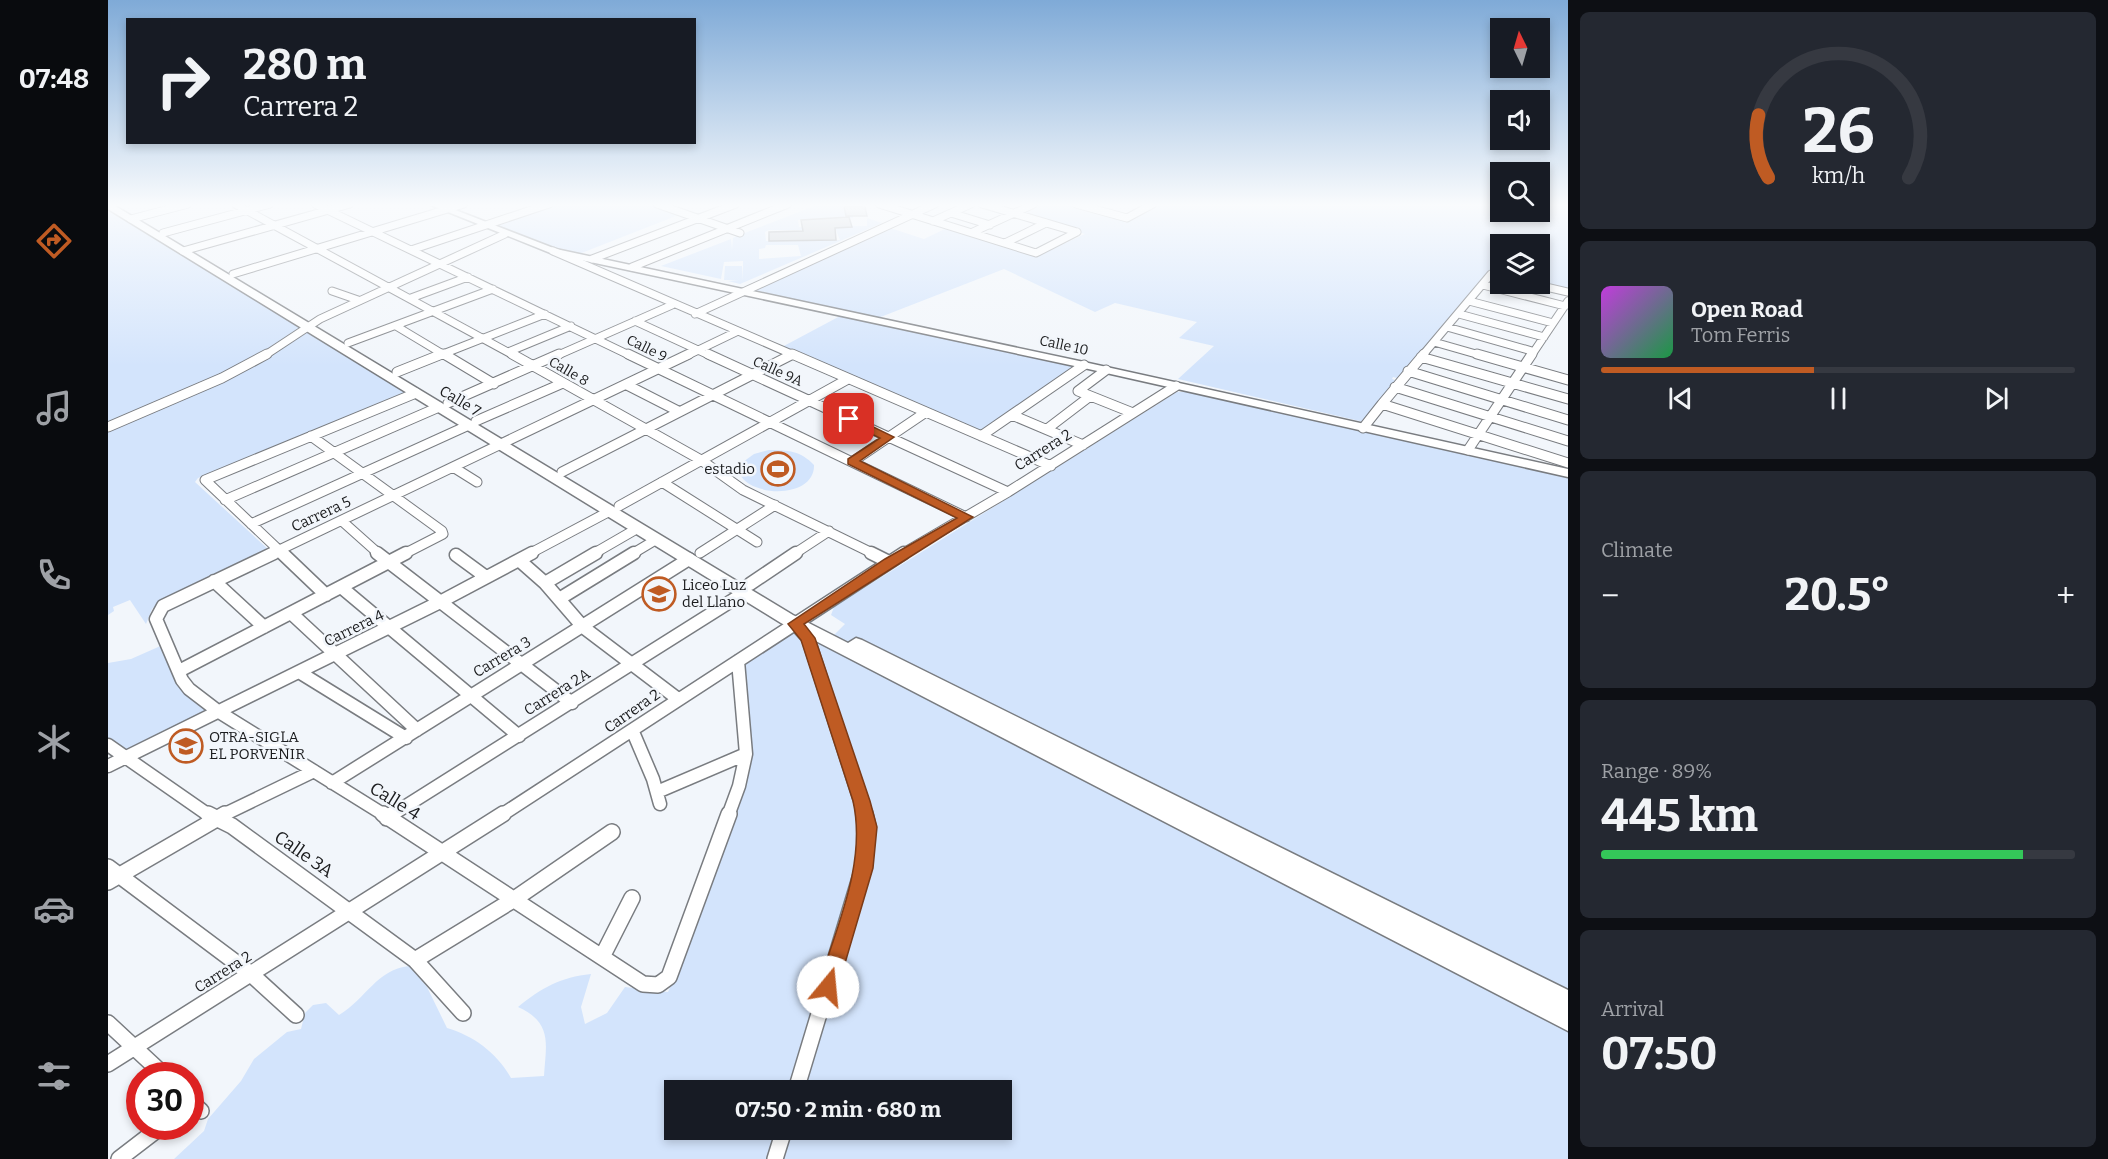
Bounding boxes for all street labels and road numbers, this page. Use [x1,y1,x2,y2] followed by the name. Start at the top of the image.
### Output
[624,331,670,366] street label: Calle 9
[1038,332,1090,359] street label: Calle 10
[546,353,592,390] street label: Calle 8
[750,353,806,390] street label: Calle 9A
[436,382,484,421] street label: Calle 7
[1011,425,1075,475] street label: Carrera 2
[288,492,354,536] street label: Carrera 5
[321,606,387,650] street label: Carrera 4
[470,633,534,681] street label: Carrera 3
[521,664,594,719] street label: Carrera 2A
[601,685,663,737] street label: Carrera 2
[366,777,425,825] street label: Calle 4
[270,826,338,882] street label: Calle 3A
[191,947,255,997] street label: Carrera 2

